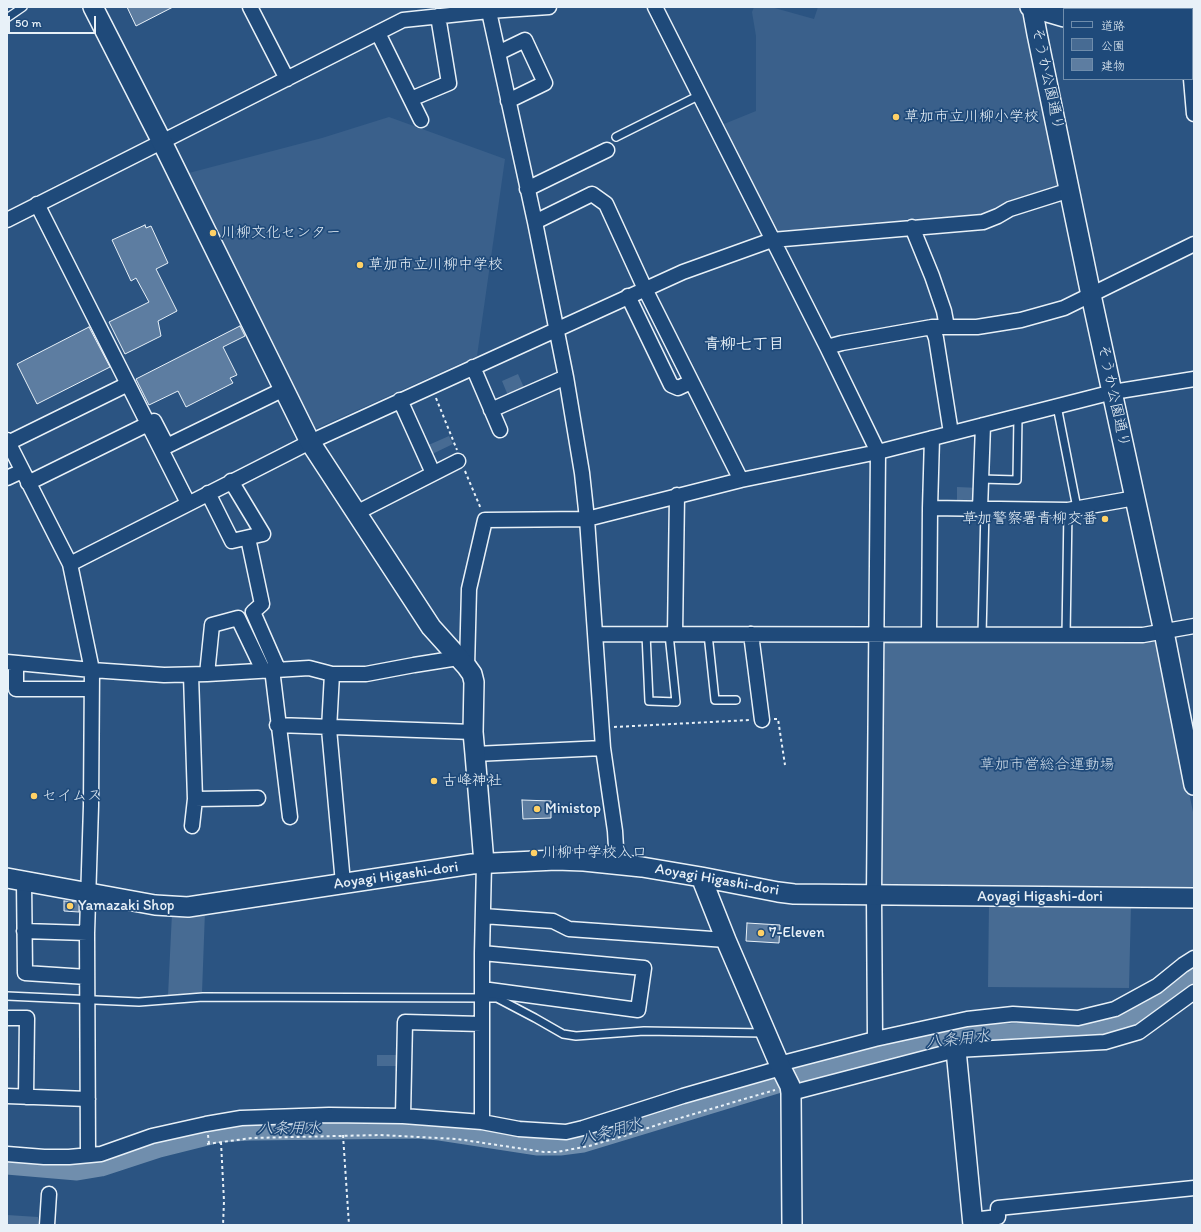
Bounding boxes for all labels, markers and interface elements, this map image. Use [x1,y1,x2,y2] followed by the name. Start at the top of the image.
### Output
[10,8,98,34] scale bar
[1063,8,1193,80] legend
[15,16,41,30] text: 50 m
[1101,19,1125,33] text: 道路
[1027,26,1067,132] street label: そうか公園通り
[1101,39,1125,53] text: 公園
[1101,59,1125,73] text: 建物
[904,108,1039,126] place label: 草加市立川柳小学校
[891,112,901,122] marker: 草加市立川柳小学校
[221,224,341,242] place label: 川柳文化センター
[208,228,218,238] marker: 川柳文化センター
[368,256,503,274] place label: 草加市立川柳中学校
[355,260,365,270] marker: 草加市立川柳中学校
[704,335,784,355] district label: 青柳七丁目
[1093,343,1133,449] street label: そうか公園通り
[962,510,1097,528] place label: 草加警察署青柳交番
[1100,514,1110,524] marker: 草加警察署青柳交番
[980,756,1114,774] park label: 草加市営総合運動場
[442,772,502,790] place label: 古峰神社
[429,776,439,786] marker: 古峰神社
[42,787,102,805] place label: セイムス
[29,791,39,801] marker: セイムス
[545,800,601,818] place label: Ministop
[532,804,542,814] marker: Ministop
[542,844,647,862] place label: 川柳中学校入口
[529,848,539,858] marker: 川柳中学校入口
[332,858,460,894] street label: Aoyagi Higashi-dori
[654,860,780,900] street label: Aoyagi Higashi-dori
[977,888,1103,906] street label: Aoyagi Higashi-dori
[78,897,174,915] place label: Yamazaki Shop
[65,901,75,911] marker: Yamazaki Shop
[769,924,825,942] place label: 7-Eleven
[756,928,766,938] marker: 7-Eleven
[925,1027,991,1053] water label: 八条用水
[578,1114,644,1150] water label: 八条用水
[257,1119,321,1139] water label: 八条用水

